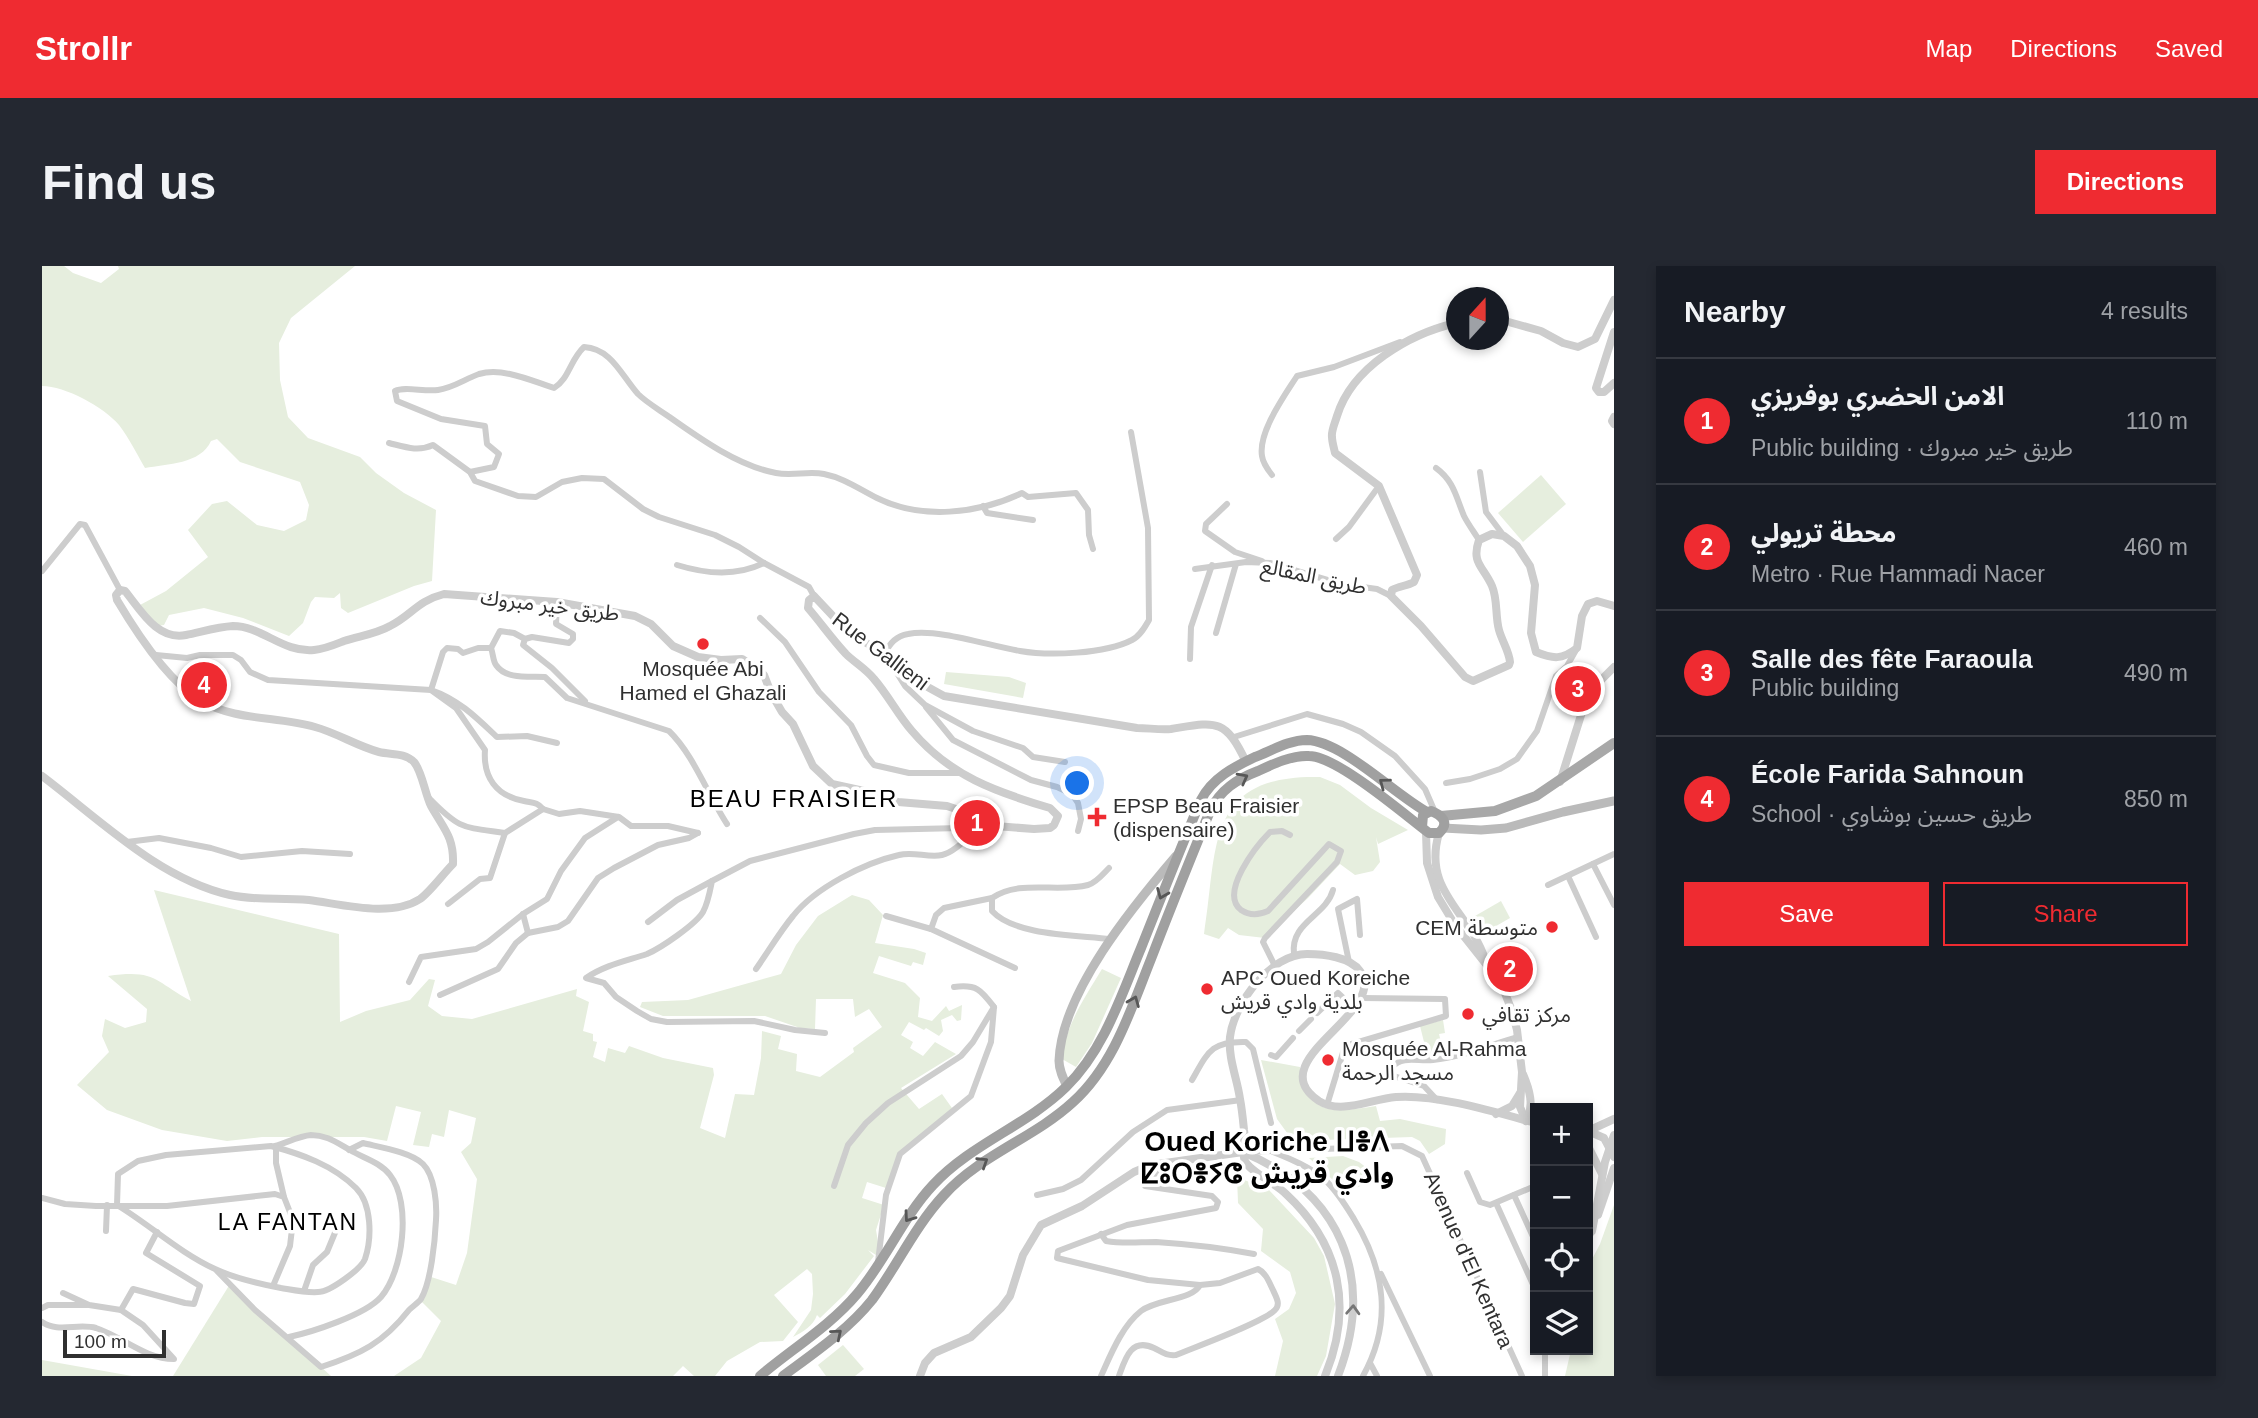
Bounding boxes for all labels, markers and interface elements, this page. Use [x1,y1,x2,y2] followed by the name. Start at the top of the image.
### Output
[35,30,132,67] text: Strollr
[1926,35,1972,62] text: Map
[2010,35,2117,62] text: Directions
[2155,35,2223,62] text: Saved
[2035,150,2216,214] button: Directions
[42,155,216,209] text: Find us
[1446,287,1509,350] north arrow
[1684,295,1786,328] text: Nearby
[2101,298,2188,324] text: 4 results
[1751,381,2004,411] text: الامن الحضري بوفريزي
[1701,408,1713,434] text: 1
[2126,408,2188,434] text: 110 m
[1751,435,2073,461] text: Public building · طريق خير مبروك
[1751,518,1896,548] text: محطة تريولي
[1701,534,1713,560] text: 2
[2124,534,2188,560] text: 460 m
[1259,554,1369,602] street label: طريق المقالع
[1751,561,2045,587] text: Metro · Rue Hammadi Nacer
[479,585,621,627] street label: طريق خير مبروك
[828,607,934,695] street label: Rue Gallieni
[695,636,711,652] marker: Mosquée Abi Hamed el Ghazali
[1751,644,2033,674] text: Salle des fête Faraoula
[620,657,786,704] place label: Mosquée Abi Hamed el Ghazali
[181,659,227,711] pin: 4
[1701,660,1713,686] text: 3
[2124,660,2188,686] text: 490 m
[1555,663,1601,715] pin: 3
[1751,675,1899,701] text: Public building
[1751,759,2024,789] text: École Farida Sahnoun
[1060,766,1094,800] your location
[1235,773,1248,787] one-way arrow
[1379,779,1392,792] one-way arrow
[690,785,898,812] district label: BEAU FRAISIER
[1701,786,1713,812] text: 4
[2124,786,2188,812] text: 850 m
[1113,794,1299,841] place label: EPSP Beau Fraisier (dispensaire)
[954,797,1000,849] pin: 1
[1751,801,2032,827] text: School · طريق حسين بوشاوي
[1087,807,1107,827] marker: EPSP Beau Fraisier (dispensaire)
[1684,882,1929,946] button: Save
[1943,882,2188,946] button: Share
[1157,887,1171,899] one-way arrow
[1415,916,1538,940] place label: CEM متوسطة
[1544,919,1560,935] marker: CEM متوسطة
[1487,943,1533,995] pin: 2
[1221,966,1410,1017] place label: APC Oued Koreiche بلدية وادي قريش
[1199,981,1215,997] marker: APC Oued Koreiche بلدية وادي قريش
[1125,995,1139,1007] one-way arrow
[1482,1003,1571,1030] place label: مركز تقافي
[1460,1006,1476,1022] marker: مركز تقافي
[1342,1037,1527,1085] place label: Mosquée Al-Rahma مسجد الرحمة
[1320,1052,1336,1068] marker: Mosquée Al-Rahma مسجد الرحمة
[1530,1103,1593,1355] map controls
[1530,1103,1593,1166] button: +
[1140,1126,1394,1195] district label: Oued Koriche ⵡⴻⴷ ⵇⵓⵔⴻⵢⵛ وادي قريش
[976,1158,989,1171] one-way arrow
[1530,1166,1593,1229] button: −
[1420,1168,1518,1352] street label: Avenue d'El Kentara
[218,1209,358,1235] district label: LA FANTAN
[904,1210,917,1223] one-way arrow
[1530,1229,1593,1292] button: locate
[1530,1292,1593,1355] button: layers
[1346,1304,1361,1315] one-way arrow
[63,1327,166,1359] scale bar
[829,1330,842,1342] one-way arrow
[74,1331,127,1352] text: 100 m

